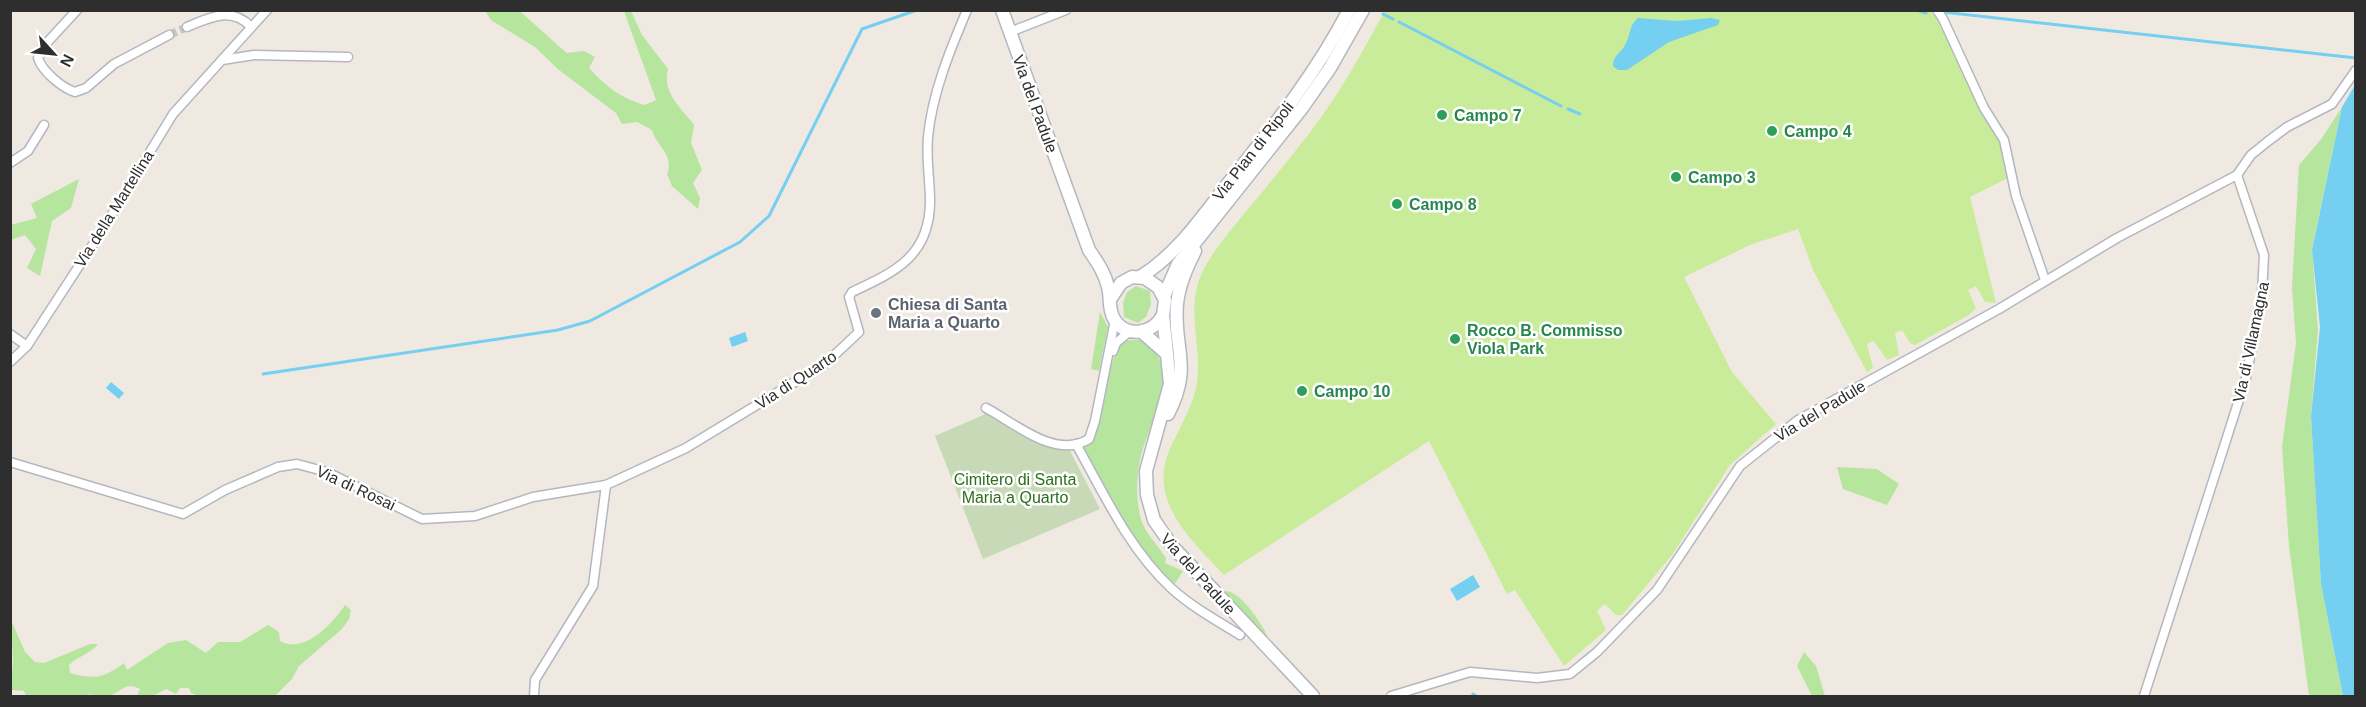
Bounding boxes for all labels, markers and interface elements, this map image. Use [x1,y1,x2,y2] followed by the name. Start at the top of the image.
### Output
[24,24,84,84] north arrow
[57,52,77,70] text: N
[1009,53,1061,155] street label: Via del Padule
[1209,98,1297,204] street label: Via Pian di Ripoli
[1454,107,1522,124] place label: Campo 7
[1435,108,1449,122] marker: Campo 7
[1784,123,1852,140] place label: Campo 4
[1765,124,1779,138] marker: Campo 4
[71,147,157,271] street label: Via della Martellina
[1688,169,1756,186] place label: Campo 3
[1669,170,1683,184] marker: Campo 3
[1409,196,1477,213] place label: Campo 8
[1390,197,1404,211] marker: Campo 8
[2230,280,2272,404] street label: Via di Villamagna
[888,296,1007,331] place label: Chiesa di Santa Maria a Quarto
[869,306,883,320] marker: Chiesa di Santa Maria a Quarto
[1467,322,1623,357] place label: Rocco B. Commisso Viola Park
[1448,332,1462,346] marker: Rocco B. Commisso Viola Park
[752,347,840,412] street label: Via di Quarto
[1772,377,1869,445] street label: Via del Padule
[1314,383,1391,400] place label: Campo 10
[1295,384,1309,398] marker: Campo 10
[314,462,398,514] street label: Via di Rosai
[954,471,1076,506] park label: Cimitero di Santa Maria a Quarto
[1157,530,1239,618] street label: Via del Padule

